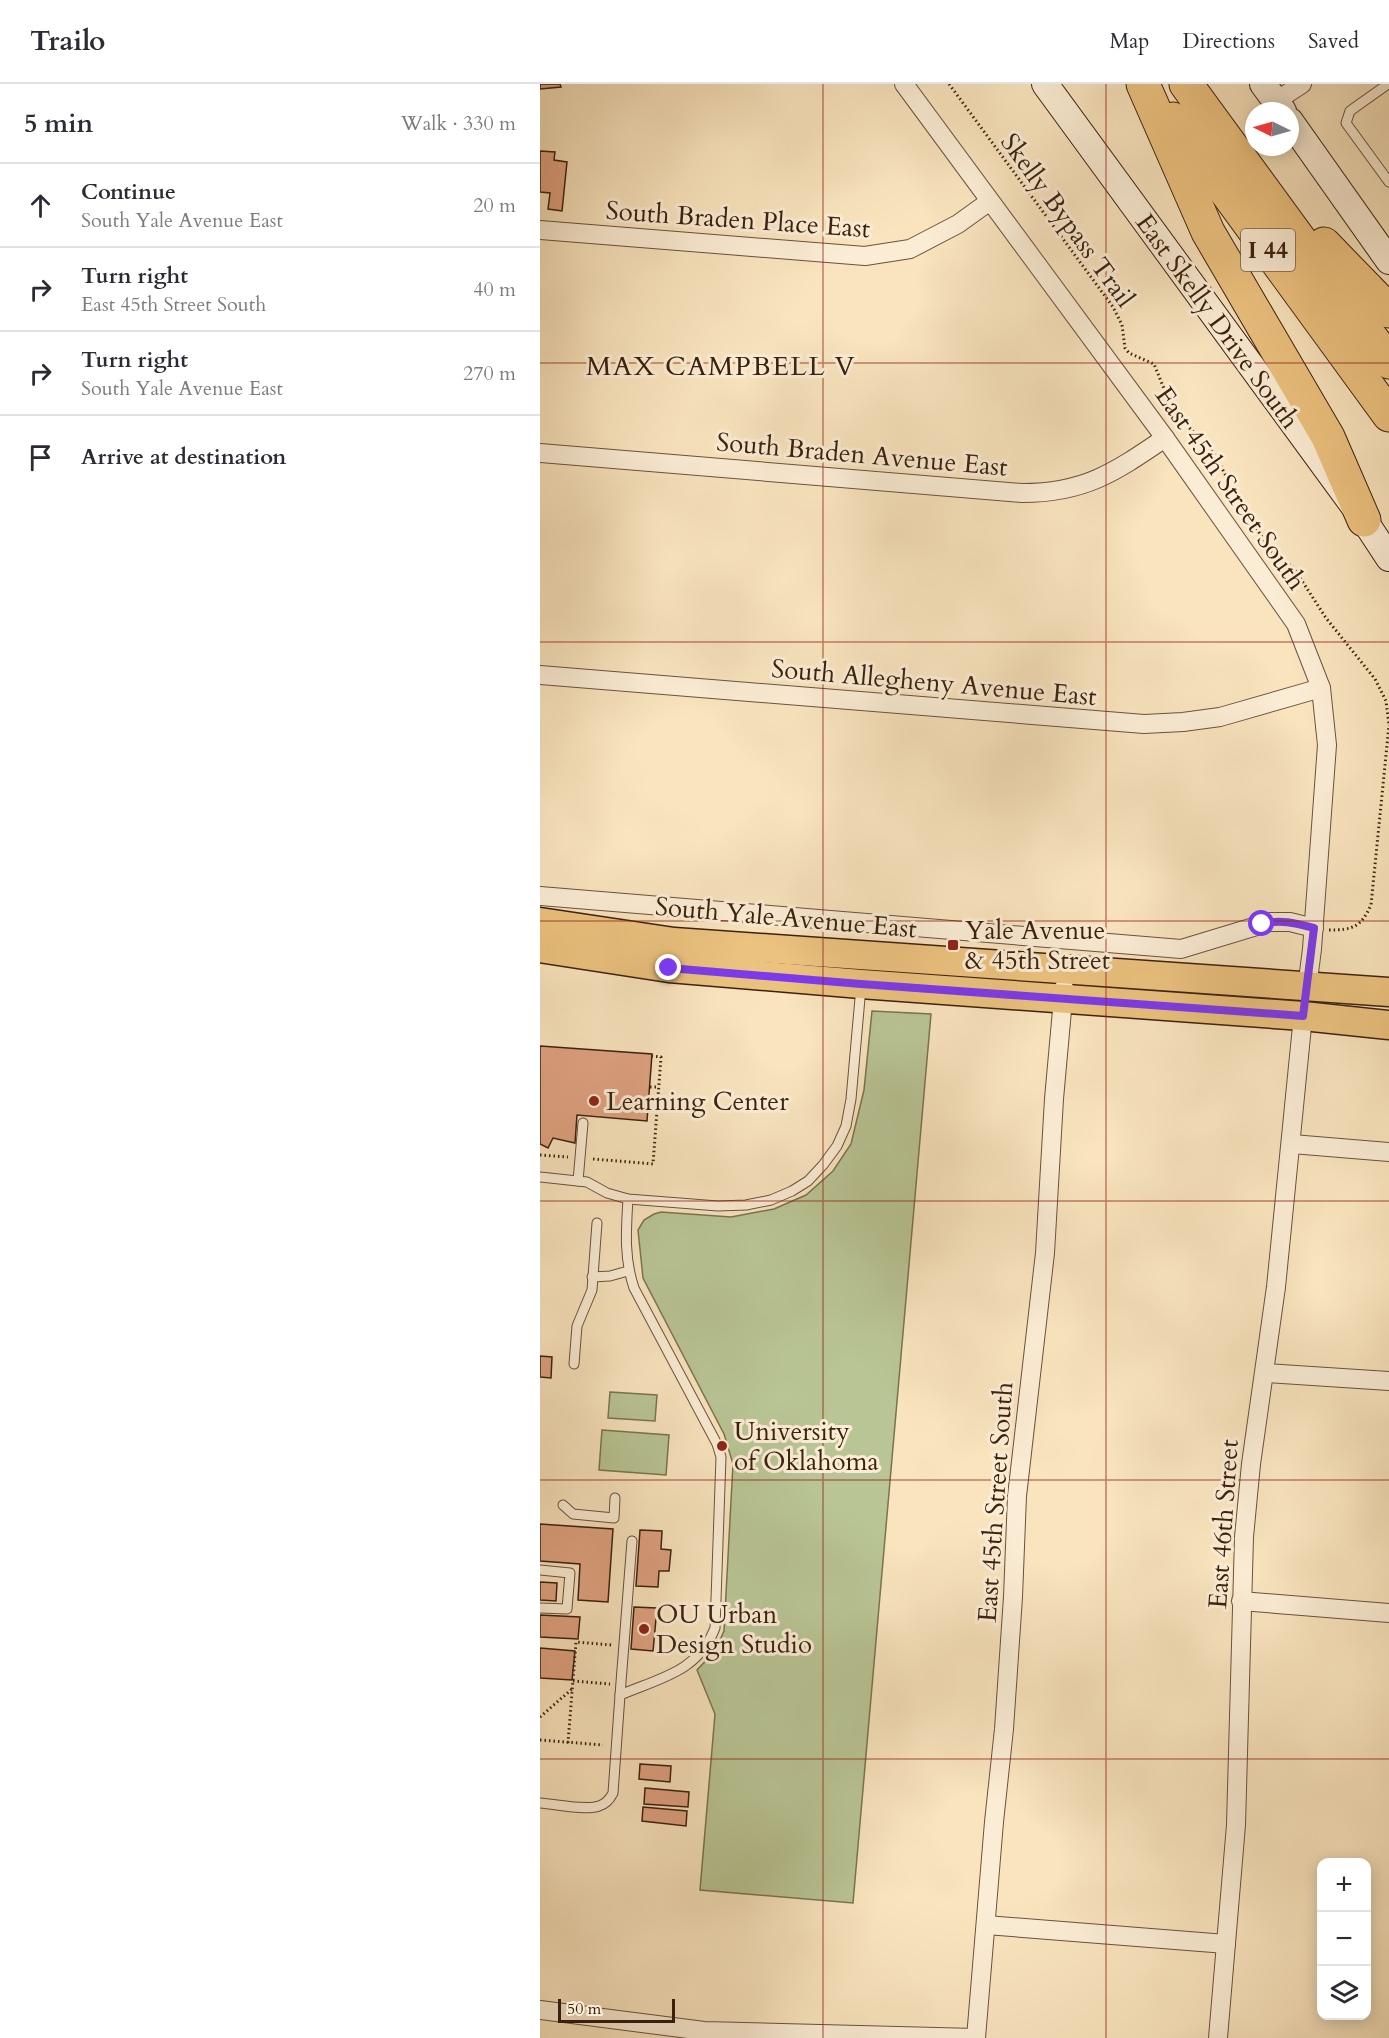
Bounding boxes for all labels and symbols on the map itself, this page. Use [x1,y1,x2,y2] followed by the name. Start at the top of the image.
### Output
[1245,102,1299,156] north arrow
[993,126,1143,315] street label: Skelly Bypass Trail
[605,193,871,246] street label: South Braden Place East
[1128,207,1307,436] street label: East Skelly Drive South
[1241,229,1295,271] road number: I 44
[586,348,856,385] district label: MAX CAMPBELL V
[1147,380,1314,597] street label: East 45th Street South
[715,424,1009,485] street label: South Braden Avenue East
[770,651,1098,714] street label: South Allegheny Avenue East
[654,889,918,946] street label: South Yale Avenue East
[1248,910,1274,936] route start
[965,913,1110,978] place label: Yale Avenue & 45th Street
[946,938,960,952] marker: Yale Avenue & 45th Street
[655,954,681,980] route end
[606,1084,789,1119] place label: Learning Center
[587,1094,601,1108] marker: Learning Center
[970,1381,1021,1623] street label: East 45th Street South
[734,1414,879,1479] place label: University of Oklahoma
[1200,1438,1247,1610] street label: East 46th Street
[715,1439,729,1453] marker: University of Oklahoma
[656,1597,812,1662] place label: OU Urban Design Studio
[637,1622,651,1636] marker: OU Urban Design Studio
[558,1996,675,2024] scale bar

